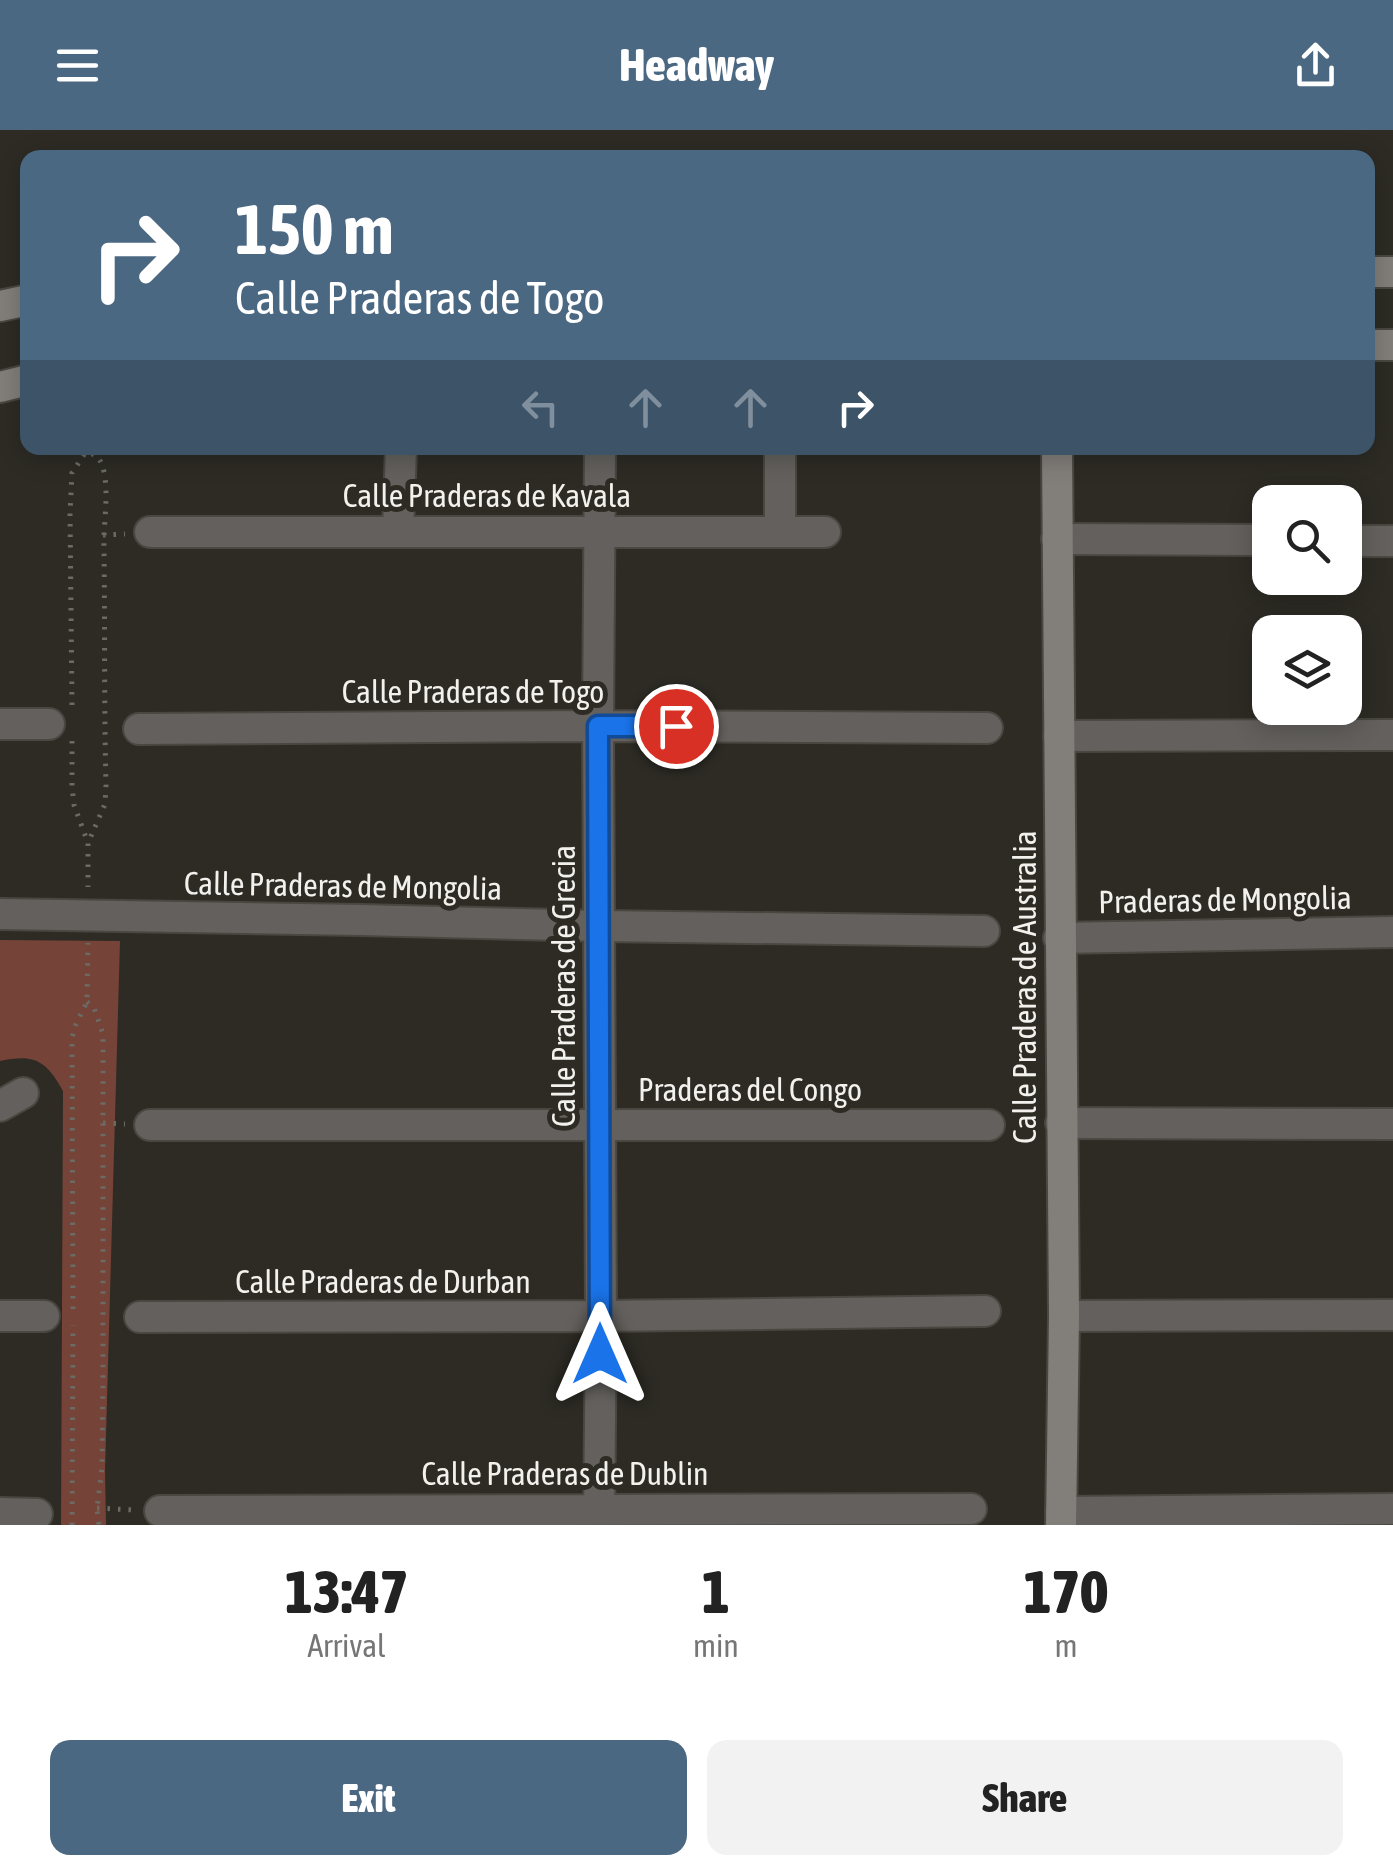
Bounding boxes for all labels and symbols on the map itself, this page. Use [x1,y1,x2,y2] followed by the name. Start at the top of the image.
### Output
[343,477,631,514] street label: Calle Praderas de Kavala
[342,673,604,710] street label: Calle Praderas de Togo
[634,684,719,769] pin
[1006,830,1043,1144] street label: Calle Praderas de Australia
[545,845,582,1127] street label: Calle Praderas de Grecia
[184,864,502,907] street label: Calle Praderas de Mongolia
[1098,879,1352,920] street label: Praderas de Mongolia
[638,1071,862,1108] street label: Praderas del Congo
[235,1263,531,1300] street label: Calle Praderas de Durban
[548,1302,652,1406] position arrow
[421,1455,709,1492] street label: Calle Praderas de Dublin

